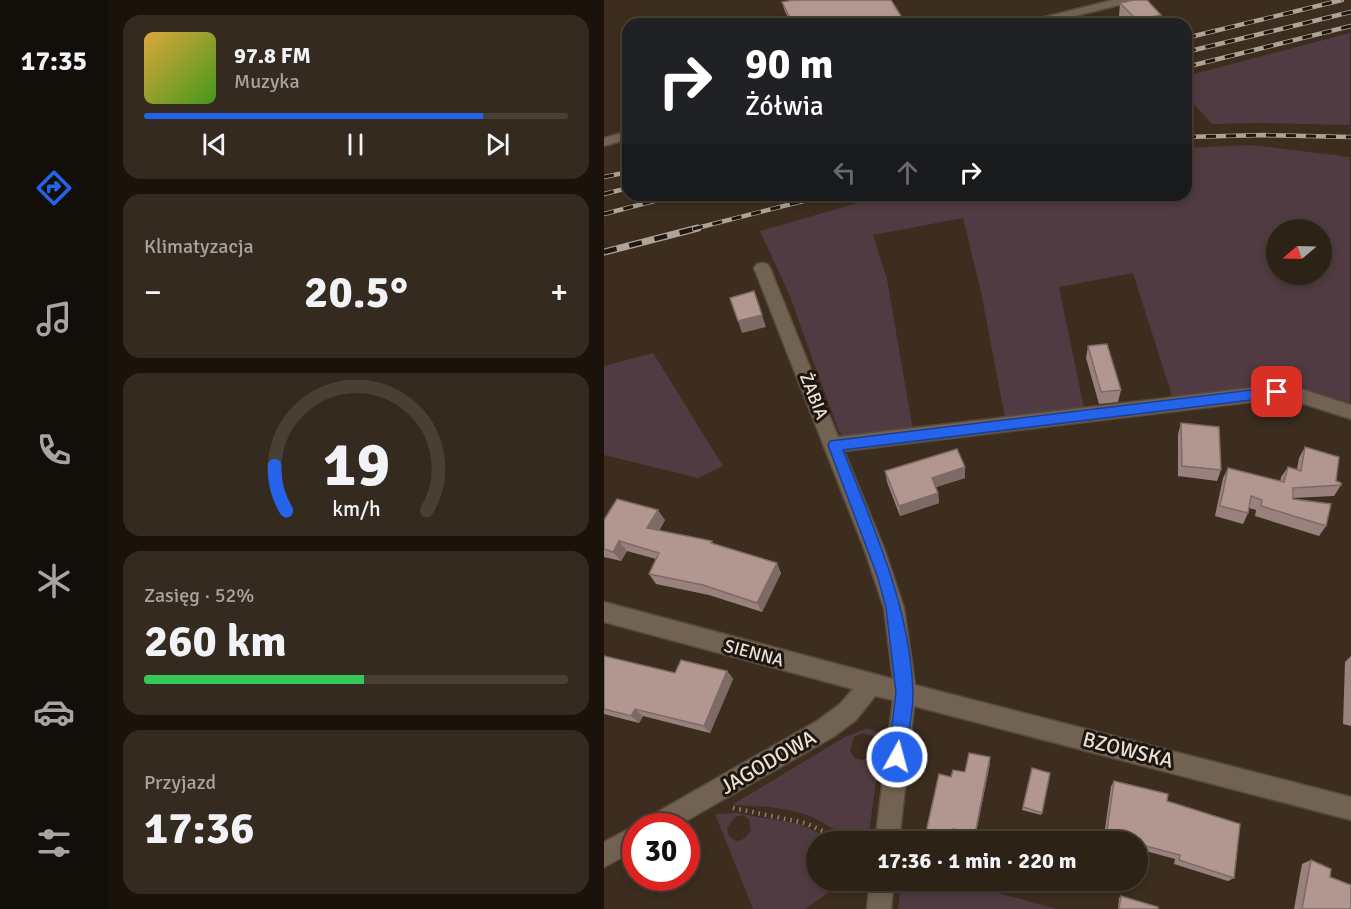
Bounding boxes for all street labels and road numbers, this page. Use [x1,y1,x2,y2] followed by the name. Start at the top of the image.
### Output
[795,369,833,423] street label: ŻABIA
[722,634,786,672] street label: SIENNA
[715,724,821,800] street label: JAGODOWA
[1080,726,1176,774] street label: BZOWSKA

